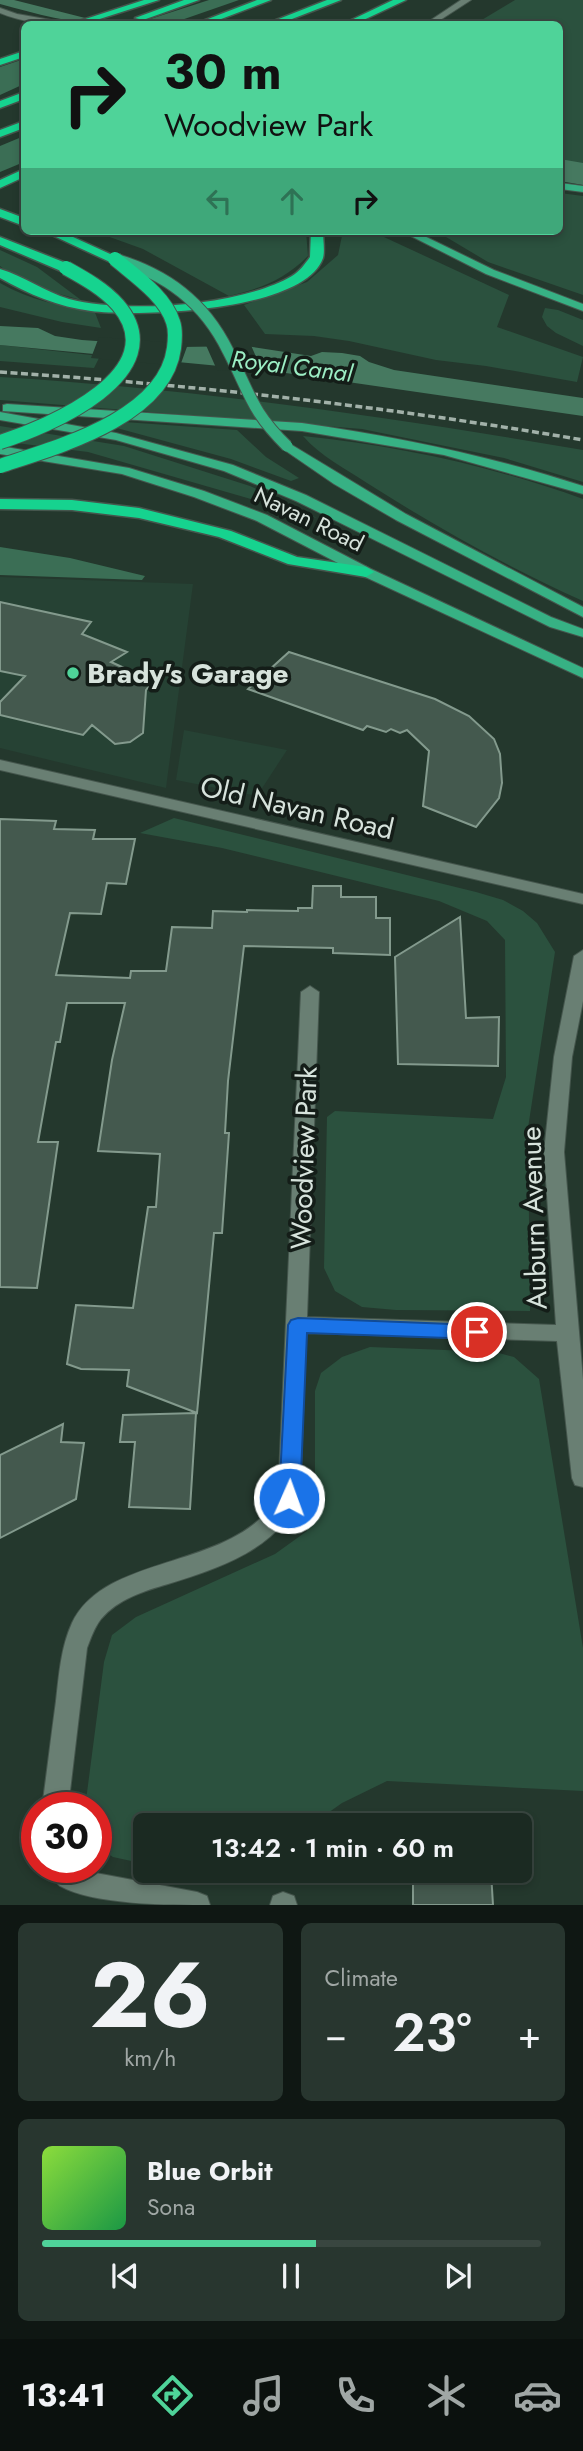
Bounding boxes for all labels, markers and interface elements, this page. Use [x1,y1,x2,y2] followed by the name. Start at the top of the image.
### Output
[164,37,282,107] text: 30 m
[49,49,140,140] icon: right
[164,102,373,148] text: Woodview Park
[200,182,238,220] icon: left
[273,182,311,220] icon: ahead
[346,182,384,220] icon: right
[230,341,356,391] water label: Royal Canal
[248,478,370,560] street label: Navan Road
[87,653,289,694] place label: Brady's Garage
[65,665,81,681] marker: Brady's Garage
[196,766,398,850] street label: Old Navan Road
[280,1065,328,1250] street label: Woodview Park
[510,1126,558,1310] street label: Auburn Avenue
[447,1302,507,1362] pin
[458,1313,496,1351] icon: arrive
[252,1461,326,1535] position arrow
[21,1792,112,1883] speed limit sign: 30
[211,1829,454,1867] text: 13:42 · 1 min · 60 m
[90,1930,211,2061] text: 26
[325,1961,398,1995] text: Climate
[393,1995,472,2071] text: 23°
[325,2007,347,2062] text: −
[518,2007,541,2062] text: +
[124,2041,176,2075] text: km/h
[147,2152,272,2190] text: Blue Orbit
[147,2190,195,2224] text: Sona
[106,2257,144,2295] icon: previous
[272,2257,310,2295] icon: pause
[439,2257,477,2295] icon: next
[148,2371,197,2420] icon: directions
[239,2371,288,2420] icon: music
[331,2371,380,2420] icon: phone
[422,2371,471,2420] icon: climate
[513,2371,562,2420] icon: car
[21,2372,106,2418] text: 13:41

